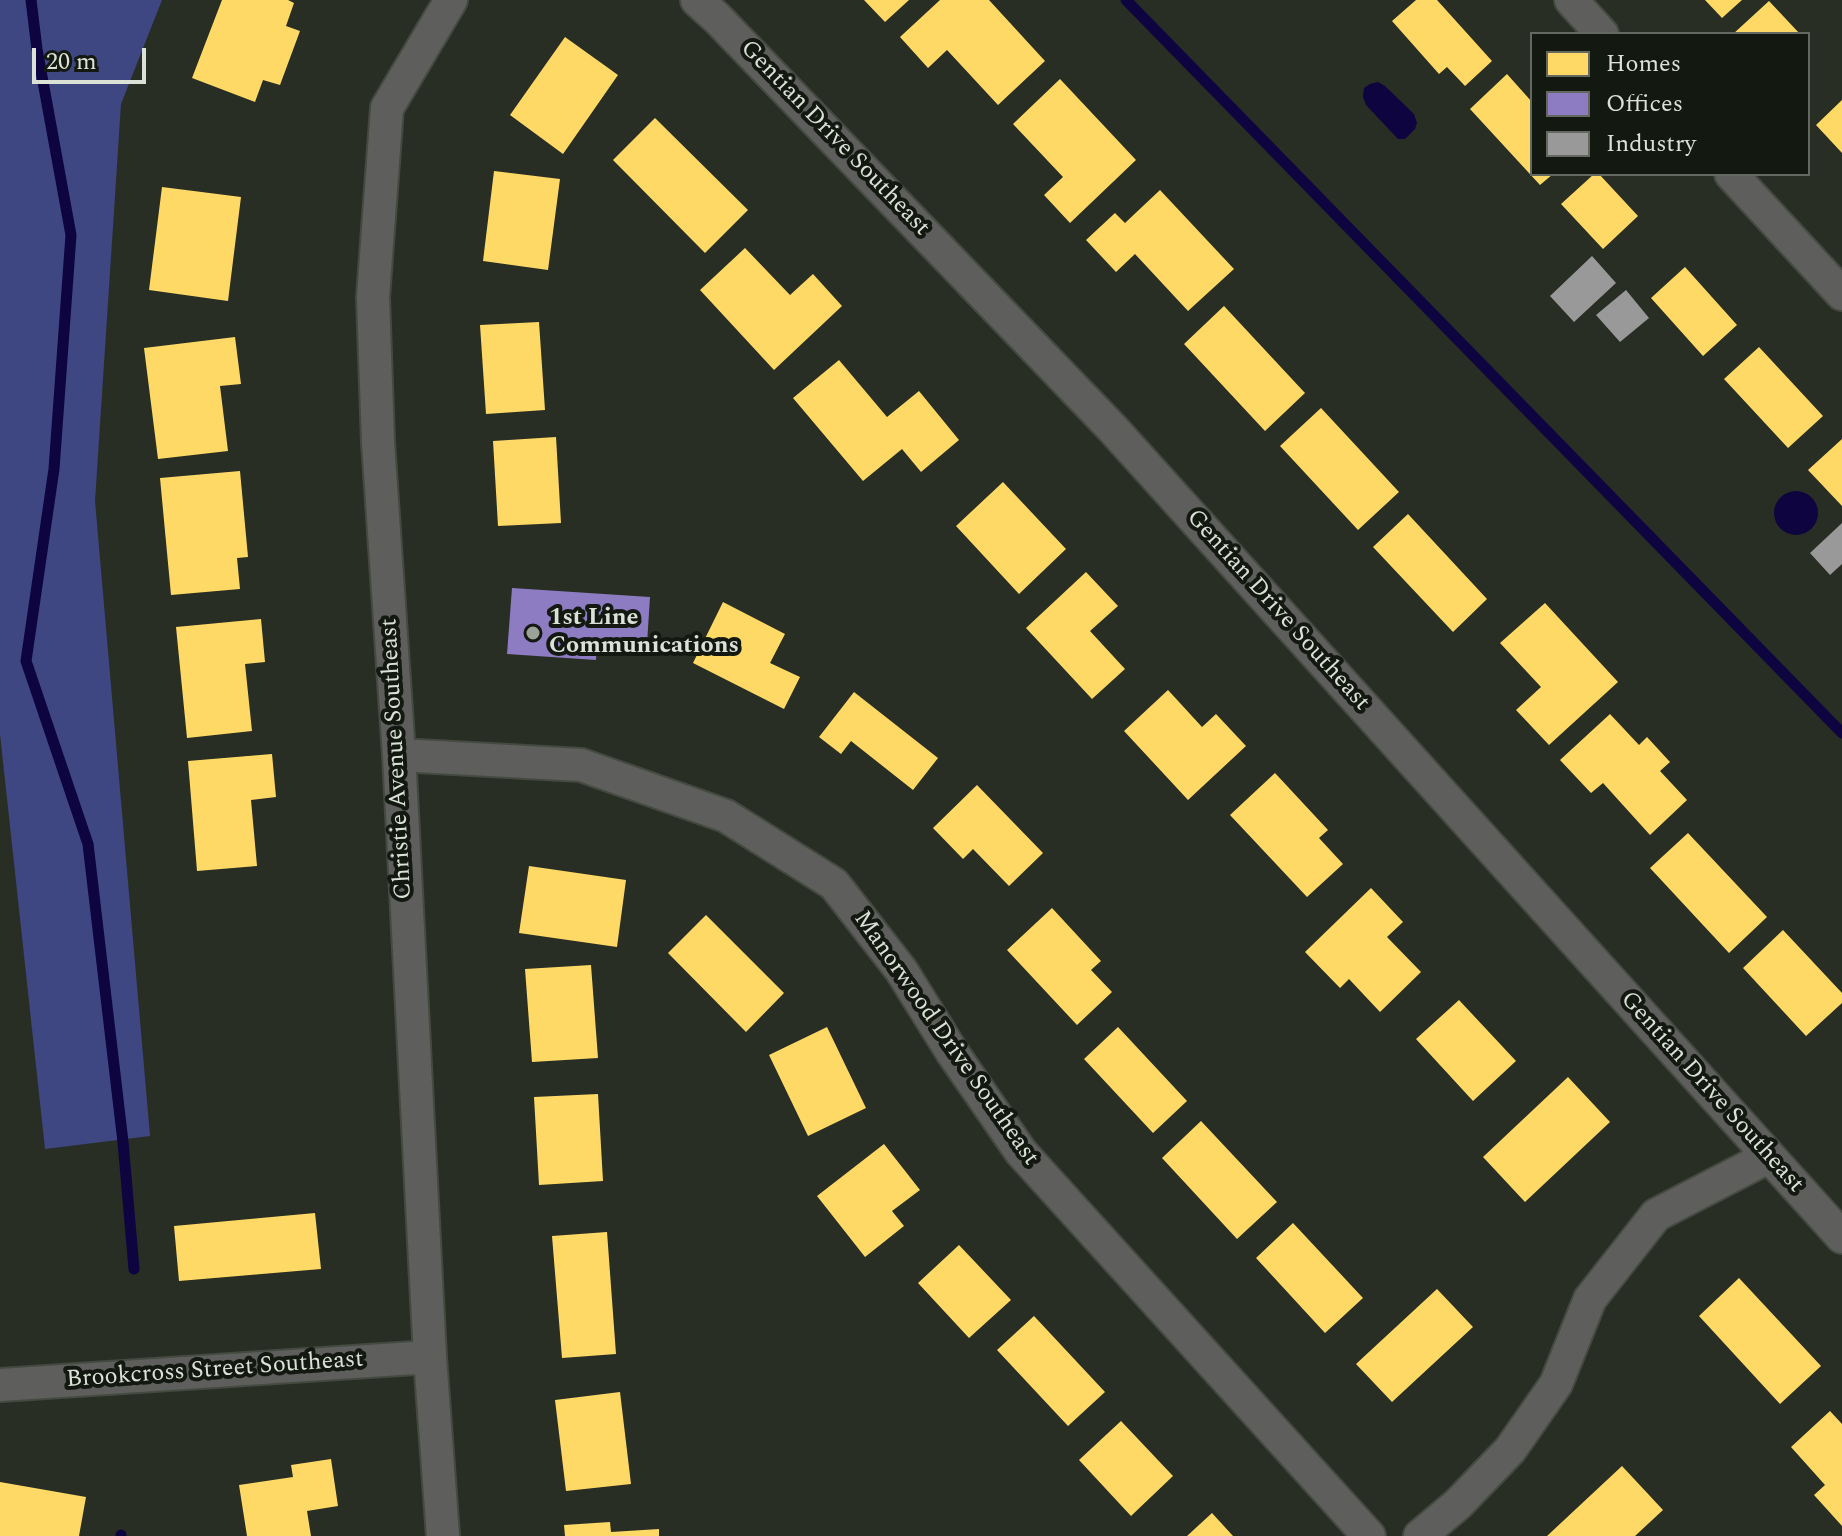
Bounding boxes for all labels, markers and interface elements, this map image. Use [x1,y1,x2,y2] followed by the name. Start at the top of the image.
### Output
[36,32,150,82] scale bar
[1530,32,1810,176] legend
[733,35,935,243] street label: Gentian Drive Southeast
[46,44,97,80] text: 20 m
[1606,46,1681,82] text: Homes
[1606,86,1683,122] text: Offices
[1606,126,1696,162] text: Industry
[1179,504,1375,718] street label: Gentian Drive Southeast
[549,605,739,661] place label: 1st Line Communications
[376,618,420,900] street label: Christie Avenue Southeast
[524,624,542,642] marker: 1st Line Communications
[846,906,1044,1172] street label: Manorwood Drive Southeast
[1613,986,1809,1200] street label: Gentian Drive Southeast
[65,1346,365,1396] street label: Brookcross Street Southeast

